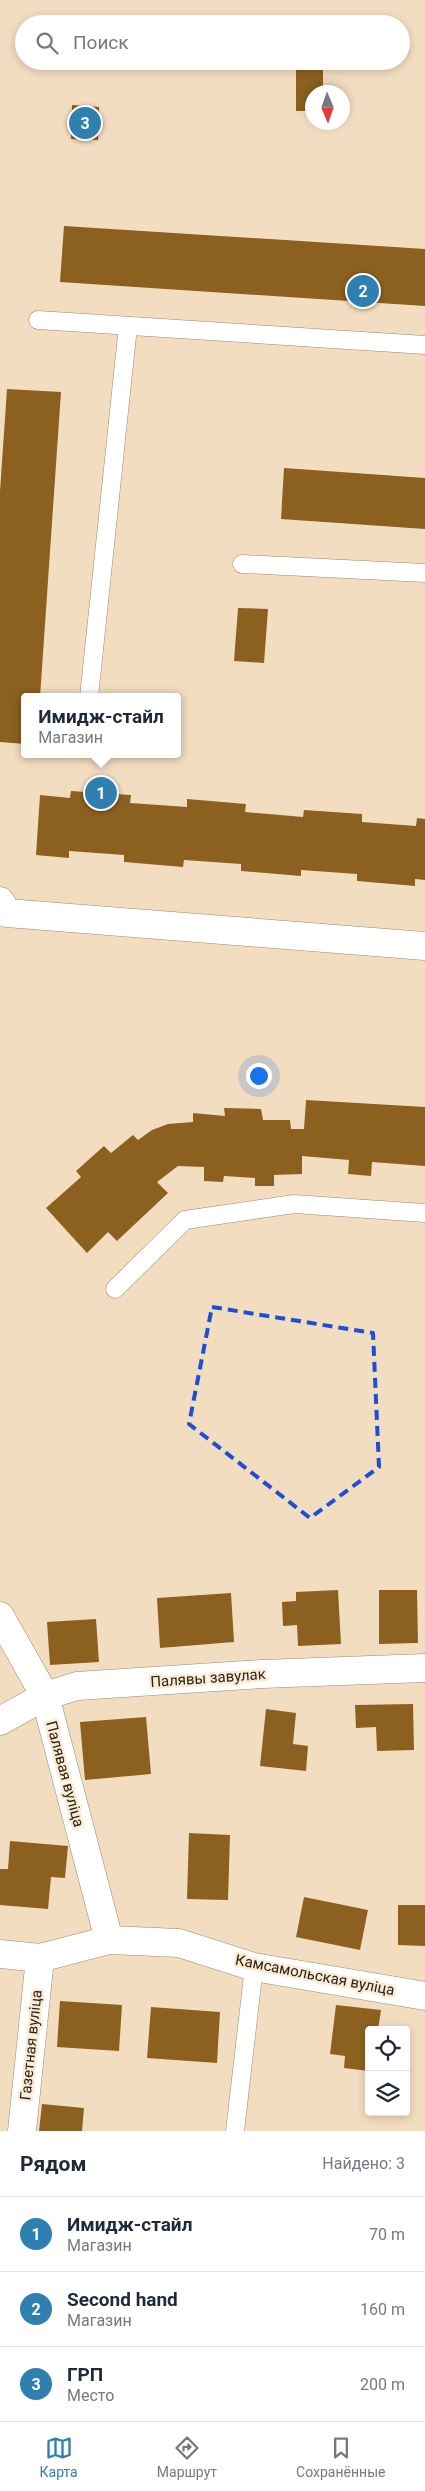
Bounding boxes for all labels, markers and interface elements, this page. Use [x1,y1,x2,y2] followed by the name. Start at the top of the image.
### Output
[15,15,410,70] search box
[33,29,61,57] icon: search
[73,31,129,54] text: Поиск
[305,85,350,130] north arrow
[69,104,101,142] pin: 3
[347,272,379,310] pin: 2
[21,693,181,758] popup
[38,705,164,728] text: Имидж-стайл
[38,728,103,747] text: Магазин
[85,774,117,812] pin: 1
[246,1063,272,1089] your location
[150,1665,266,1691] street label: Палявы завулак
[42,1719,88,1829] street label: Палявая вуліца
[234,1951,396,1999] street label: Камсамольская вуліца
[16,1989,46,2101] street label: Газетная вуліца
[365,2026,410,2116] map controls
[365,2026,410,2071] button: locate
[365,2071,410,2116] button: layers
[20,2152,86,2176] text: Рядом
[322,2154,405,2173] text: Найдено: 3
[67,2213,192,2236] text: Имидж-стайл
[31,2225,41,2244] text: 1
[369,2225,405,2244] text: 70 m
[67,2236,132,2255] text: Магазин
[67,2288,178,2311] text: Second hand
[31,2300,41,2319] text: 2
[360,2300,405,2319] text: 160 m
[67,2311,132,2330] text: Магазин
[67,2363,103,2386] text: ГРП
[31,2375,41,2394] text: 3
[360,2375,405,2394] text: 200 m
[67,2386,114,2405] text: Место
[40,2434,78,2480] tab: Карта
[157,2434,217,2480] tab: Маршрут
[296,2434,385,2480] tab: Сохранённые

